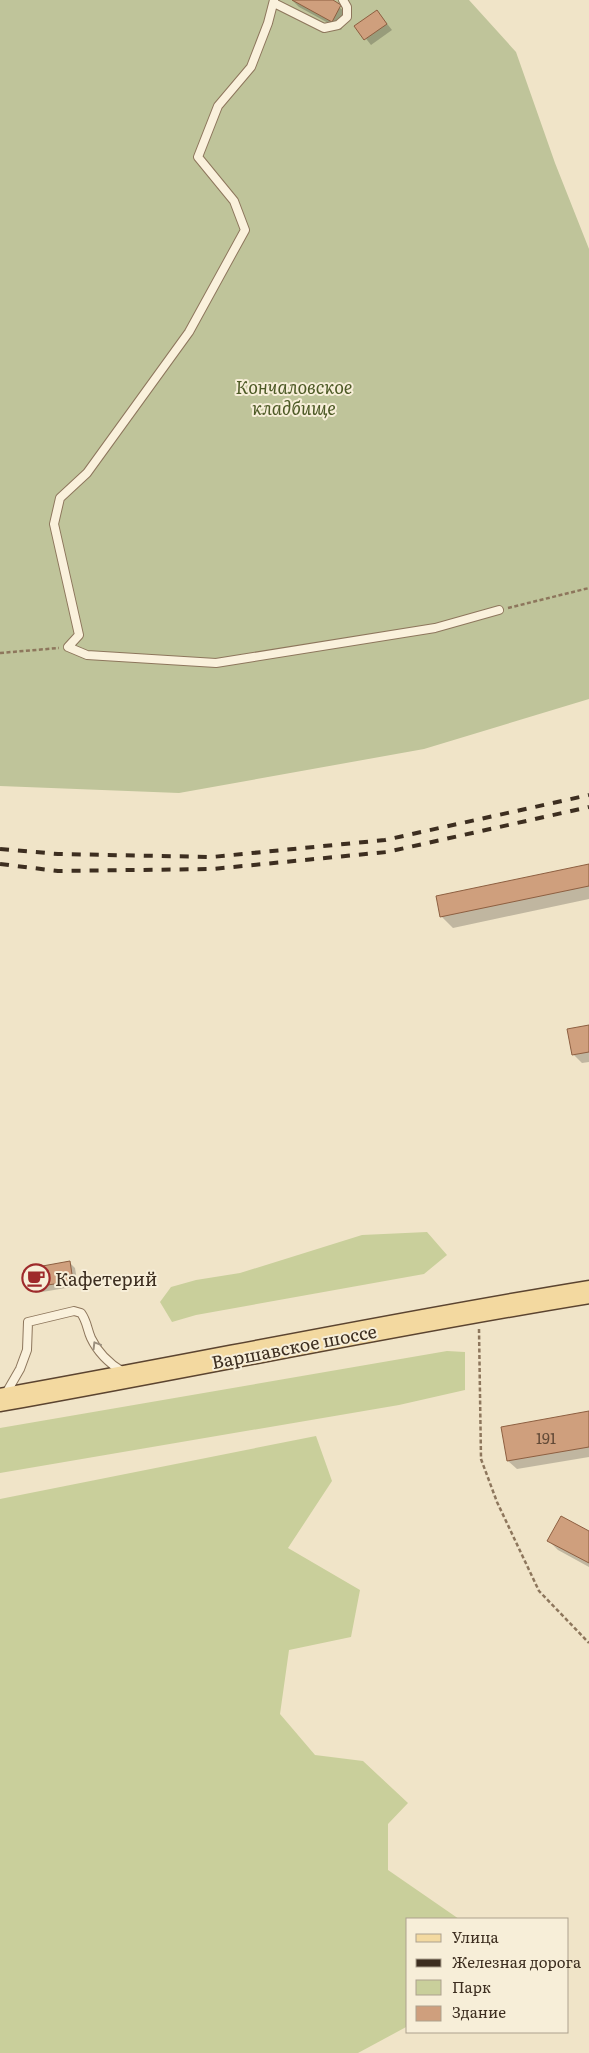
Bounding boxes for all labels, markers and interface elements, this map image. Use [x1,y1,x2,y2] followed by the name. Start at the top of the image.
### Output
[236,373,352,421] park label: Кончаловское кладбище
[21,1263,51,1293] cafe icon: Кафетерий
[55,1265,157,1292] place label: Кафетерий
[209,1317,379,1375] street label: Варшавское шоссе
[92,1341,102,1350] one-way arrow
[536,1426,556,1449] house number: 191
[406,1918,569,2033] legend
[452,1925,500,1948] text: Улица
[452,1950,582,1973] text: Железная дорога
[452,1975,491,1998] text: Парк
[452,2000,506,2023] text: Здание

